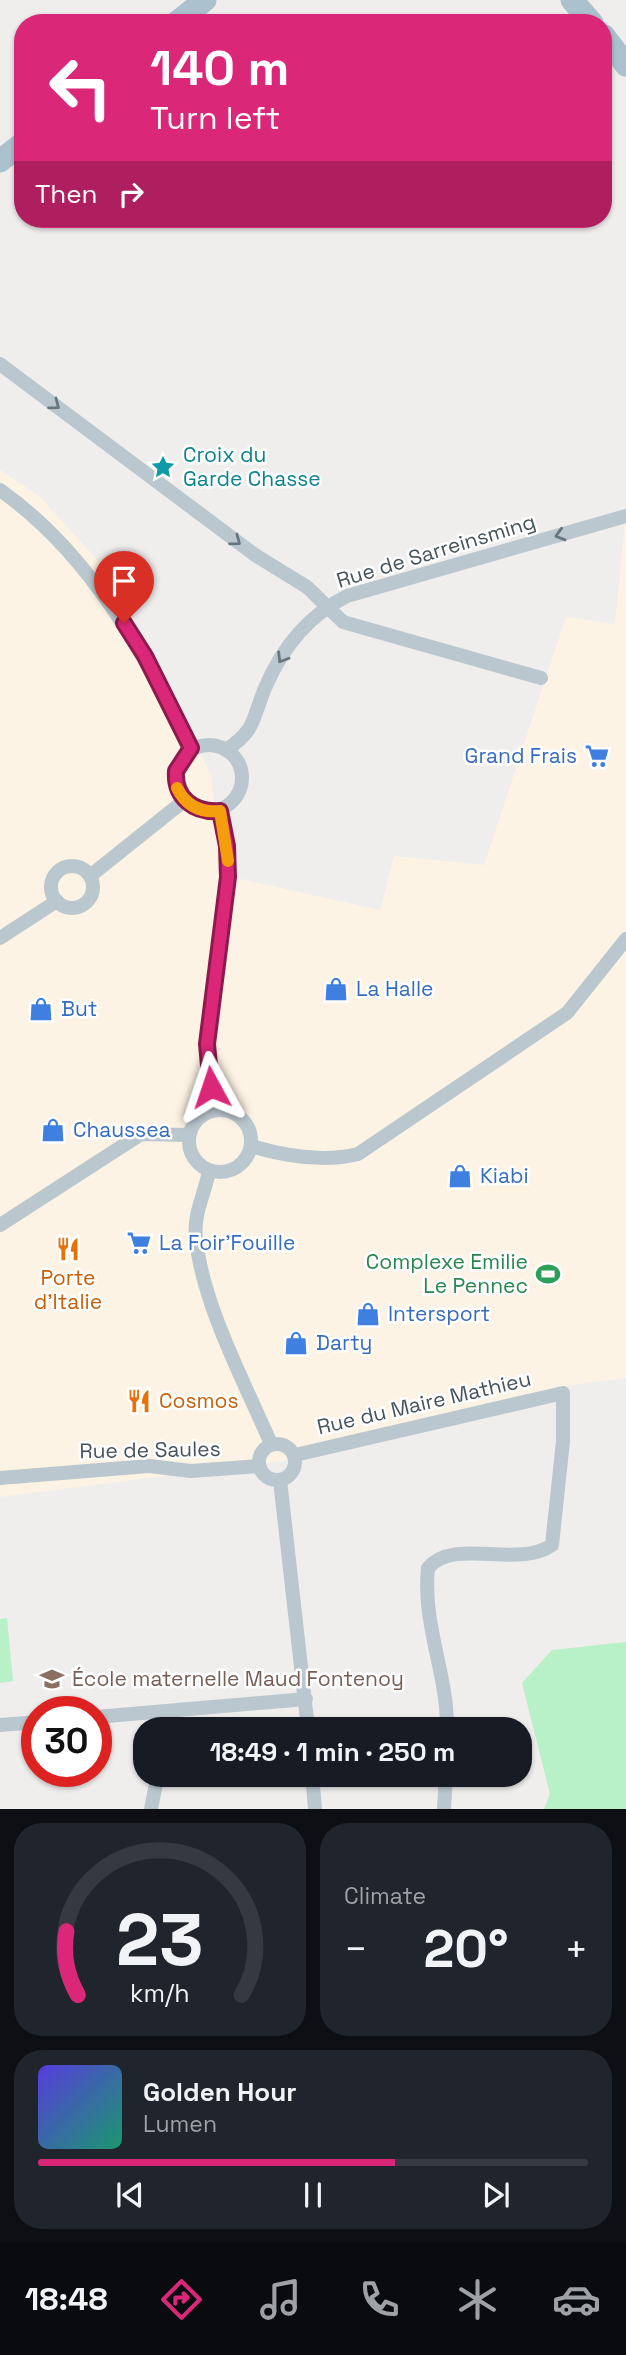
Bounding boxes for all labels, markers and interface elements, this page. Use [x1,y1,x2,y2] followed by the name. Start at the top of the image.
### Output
[150,37,289,99] text: 140 m
[35,42,126,133] icon: left
[150,98,280,138] text: Turn left
[112,175,150,213] icon: right
[35,177,98,211] text: Then
[47,396,59,409] one-way arrow
[183,441,321,492] place label: Croix du Garde Chasse
[149,453,177,481] place icon: Croix du Garde Chasse
[333,507,539,594] street label: Rue de Sarreinsming
[555,527,567,542] one-way arrow
[229,533,241,546] one-way arrow
[94,551,154,623] pin
[105,562,143,600] icon: arrive
[277,650,290,663] one-way arrow
[465,742,577,769] place label: Grand Frais
[583,742,611,770] supermarket icon: Grand Frais
[322,975,350,1003] shop icon: La Halle
[356,975,434,1002] place label: La Halle
[27,995,55,1023] shop icon: But
[61,995,97,1022] place label: But
[174,1050,248,1124] position arrow
[39,1116,67,1144] shop icon: Chaussea
[73,1116,171,1143] place label: Chaussea
[446,1162,474,1190] shop icon: Kiabi
[480,1162,529,1189] place label: Kiabi
[125,1229,153,1257] supermarket icon: La Foir'Fouille
[159,1229,295,1256] place label: La Foir'Fouille
[54,1235,82,1263] restaurant icon: Porte d'Italie
[366,1248,528,1299] place label: Complexe Emilie Le Pennec
[534,1260,562,1288] sports icon: Complexe Emilie Le Pennec
[34,1264,102,1315] place label: Porte d'Italie
[354,1300,382,1328] shop icon: Intersport
[388,1300,490,1327] place label: Intersport
[282,1329,310,1357] shop icon: Darty
[316,1329,372,1356] place label: Darty
[314,1365,534,1440] street label: Rue du Maire Mathieu
[125,1387,153,1415] restaurant icon: Cosmos
[159,1387,239,1414] place label: Cosmos
[79,1435,221,1464] street label: Rue de Saules
[38,1665,66,1693] school or university icon: École maternelle Maud Fontenoy
[72,1665,404,1692] place label: École maternelle Maud Fontenoy
[21,1696,112,1787] speed limit sign: 30
[210,1735,455,1769] text: 18:49 · 1 min · 250 m
[344,1881,426,1911] text: Climate
[116,1894,204,1987] text: 23
[423,1916,509,1982] text: 20°
[344,1925,368,1973] text: −
[564,1925,588,1973] text: +
[130,1977,190,2009] text: km/h
[143,2075,297,2109] text: Golden Hour
[143,2109,217,2139] text: Lumen
[111,2176,149,2214] icon: previous
[294,2176,332,2214] icon: pause
[477,2176,515,2214] icon: next
[157,2275,206,2324] icon: directions
[256,2275,305,2324] icon: music
[355,2275,404,2324] icon: phone
[453,2275,502,2324] icon: climate
[552,2275,601,2324] icon: car
[25,2279,108,2319] text: 18:48

